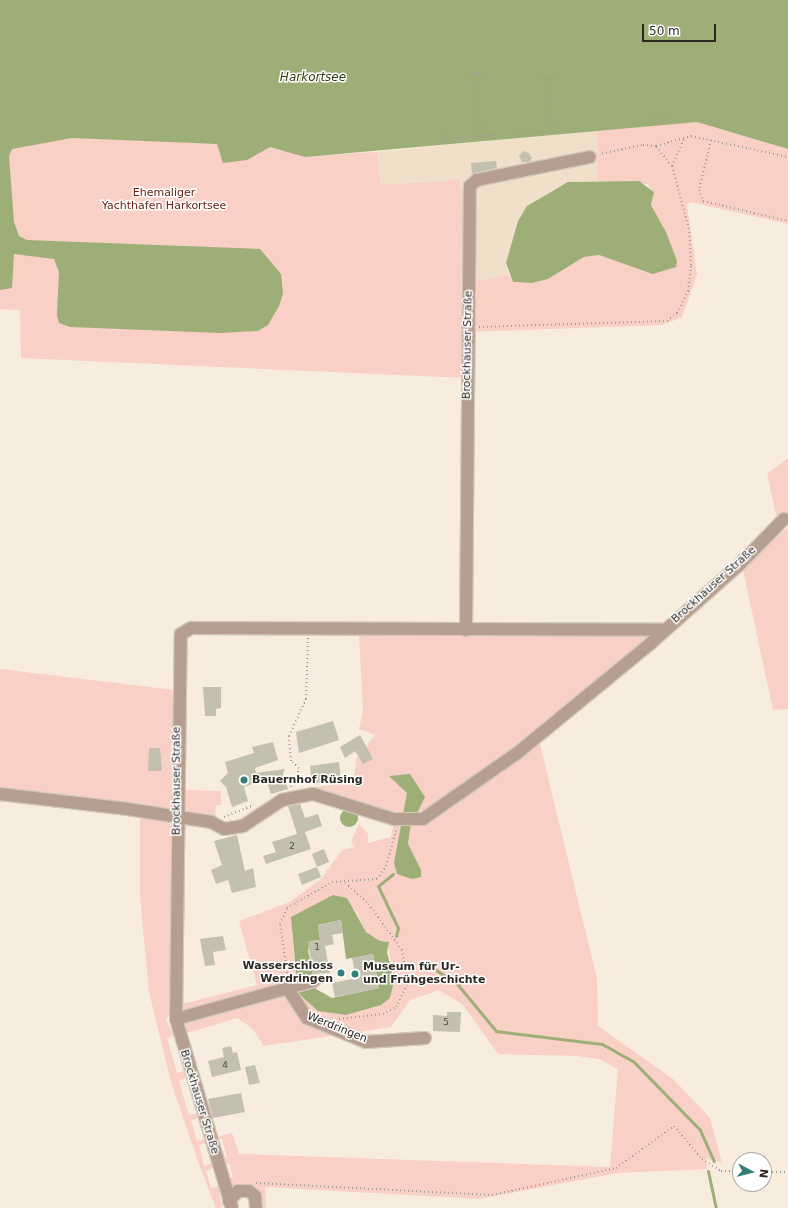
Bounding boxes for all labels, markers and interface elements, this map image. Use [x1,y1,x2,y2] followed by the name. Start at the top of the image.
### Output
[644,16,718,42] scale bar
[649,24,680,38] text: 50 m
[280,71,346,85] water label: Harkortsee
[102,187,226,213] park label: Ehemaliger Yachthafen Harkortsee
[460,291,476,399] street label: Brockhauser Straße
[669,544,759,626] street label: Brockhauser Straße
[170,727,184,835] street label: Brockhauser Straße
[252,773,363,787] place label: Bauernhof Rüsing
[239,775,249,785] marker: Bauernhof Rüsing
[289,841,295,851] house number: 2
[314,942,320,952] house number: 1
[243,960,333,986] place label: Wasserschloss Werdringen
[363,961,485,987] place label: Museum für Ur- und Frühgeschichte
[336,968,346,978] marker: Wasserschloss Werdringen
[350,969,360,979] marker: Museum für Ur- und Frühgeschichte
[305,1010,369,1046] street label: Werdringen
[443,1017,449,1027] house number: 5
[177,1048,221,1156] street label: Brockhauser Straße
[222,1060,228,1070] house number: 4
[732,1152,772,1192] north arrow
[756,1168,770,1179] text: N

